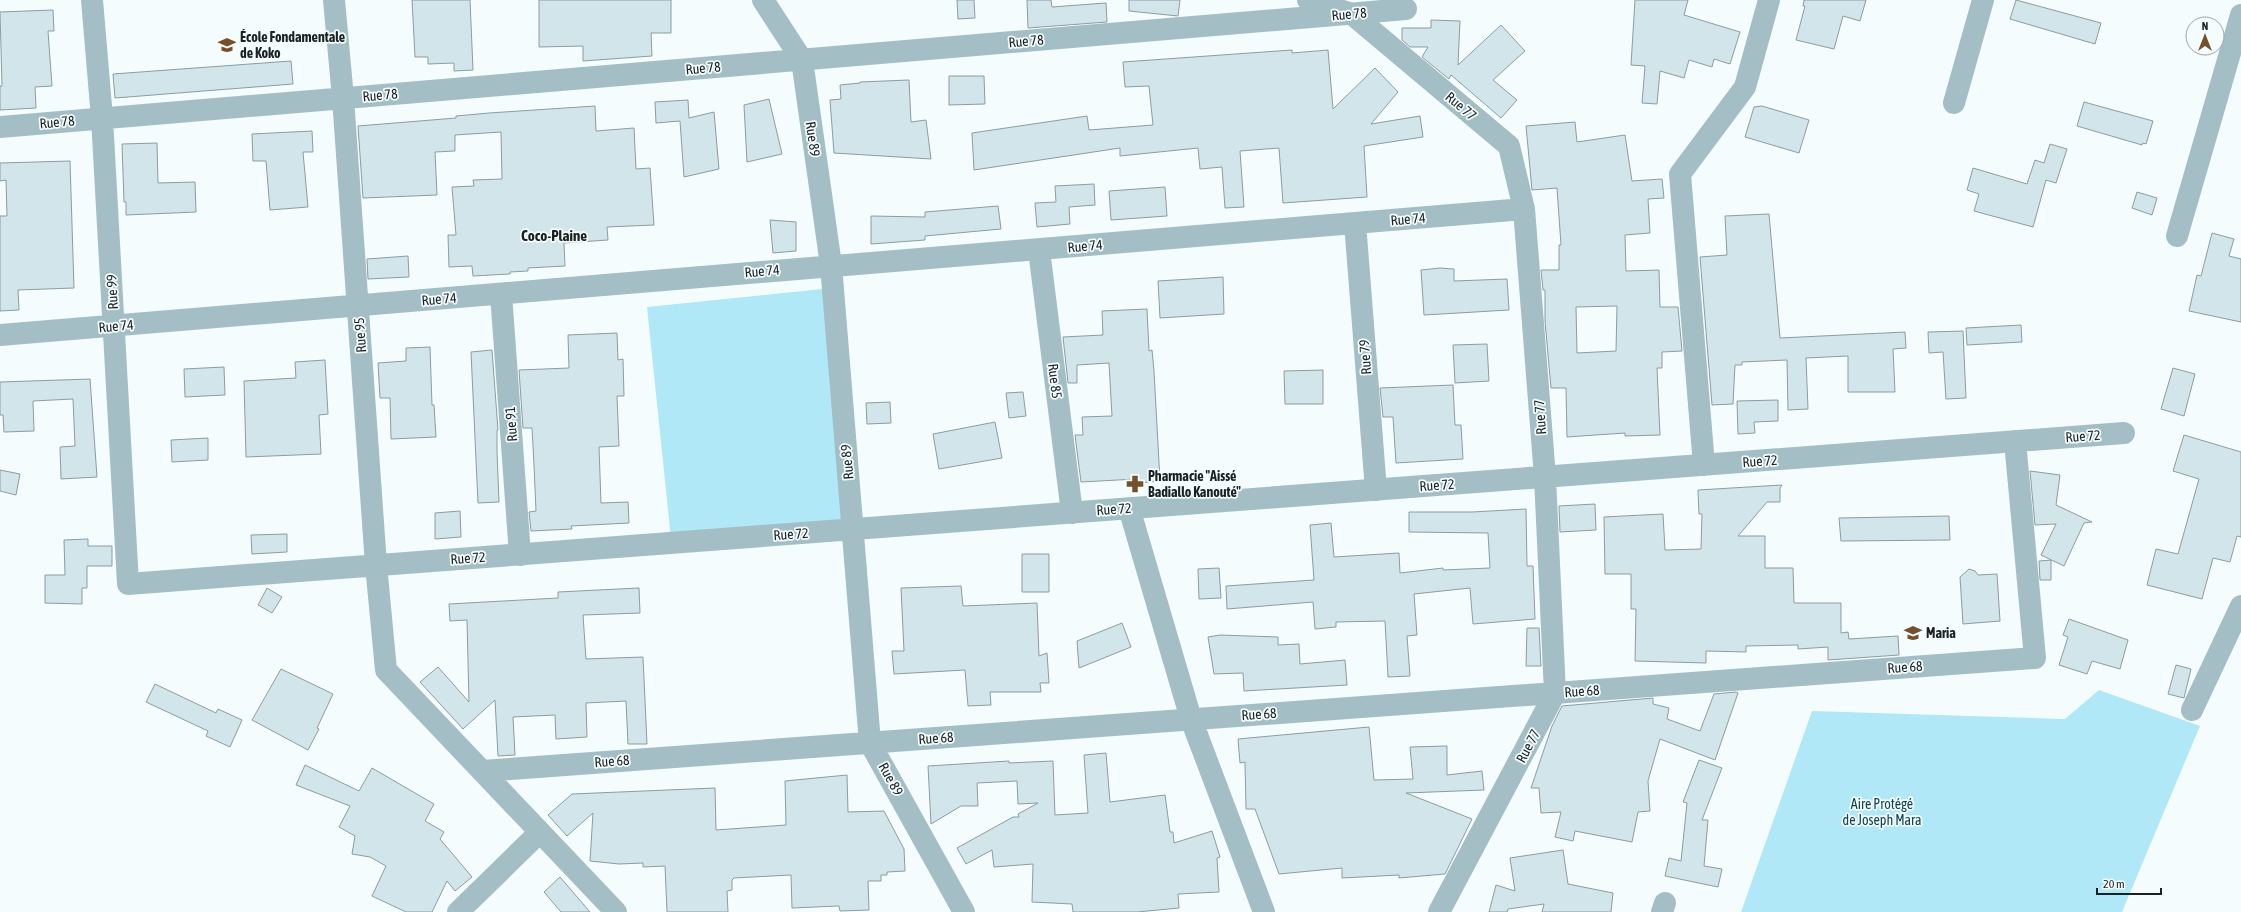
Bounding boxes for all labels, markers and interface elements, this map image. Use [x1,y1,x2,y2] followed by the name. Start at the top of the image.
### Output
[1331,4,1368,24] street label: Rue 78
[2185,16,2225,56] north arrow
[2202,20,2208,32] text: N
[240,29,345,61] place label: École Fondamentale de Koko
[1008,31,1045,51] street label: Rue 78
[217,35,237,55] school or university icon: École Fondamentale de Koko
[685,58,722,78] street label: Rue 78
[362,85,399,105] street label: Rue 78
[1442,89,1480,123] street label: Rue 77
[39,112,76,132] street label: Rue 78
[803,120,823,158] street label: Rue 89
[1390,209,1427,229] street label: Rue 74
[521,227,587,244] district label: Coco-Plaine
[1067,236,1104,256] street label: Rue 74
[744,261,781,281] street label: Rue 74
[103,274,121,310] street label: Rue 99
[421,289,458,309] street label: Rue 74
[98,316,135,336] street label: Rue 74
[351,317,369,353] street label: Rue 95
[1356,339,1374,375] street label: Rue 79
[1045,363,1065,399] street label: Rue 85
[1531,399,1549,435] street label: Rue 77
[502,406,520,442] street label: Rue 91
[2065,427,2101,445] street label: Rue 72
[837,444,857,480] street label: Rue 89
[1742,452,1778,470] street label: Rue 72
[1148,468,1241,500] place label: Pharmacie "Aissé Badiallo Kanouté"
[1125,474,1145,494] pharmacy icon: Pharmacie "Aissé Badiallo Kanouté"
[1419,476,1455,494] street label: Rue 72
[1096,500,1132,518] street label: Rue 72
[773,525,809,543] street label: Rue 72
[450,549,486,567] street label: Rue 72
[1903,623,1923,643] school or university icon: Maria
[1926,625,1956,641] place label: Maria
[1887,658,1924,676] street label: Rue 68
[1564,682,1601,700] street label: Rue 68
[1241,705,1278,723] street label: Rue 68
[1513,727,1543,765] street label: Rue 77
[918,729,955,747] street label: Rue 68
[594,752,631,770] street label: Rue 68
[875,760,907,798] street label: Rue 89
[1843,796,1921,828] park label: Aire Protégé de Joseph Mara
[2097,870,2161,896] scale bar
[2103,877,2125,891] text: 20 m

